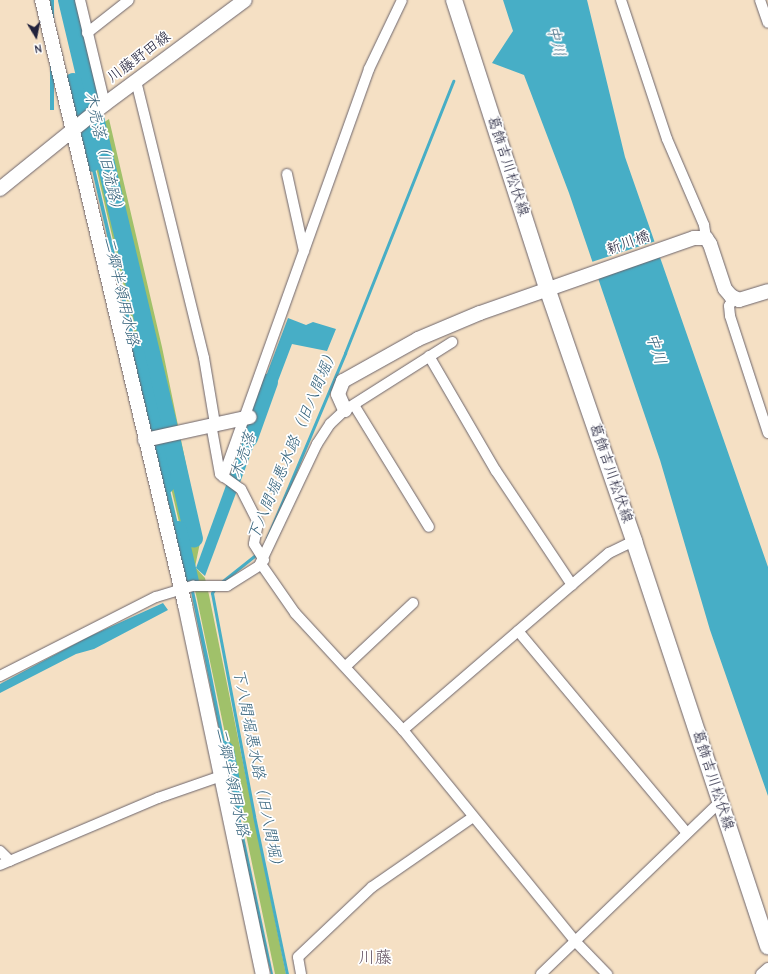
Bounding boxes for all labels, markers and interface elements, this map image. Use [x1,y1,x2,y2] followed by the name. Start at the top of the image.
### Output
[16,16,56,56] north arrow
[543,23,569,59] water label: 中川
[104,27,174,87] street label: 川藤野田線
[34,41,43,55] text: N
[80,89,128,219] water label: 木売落（旧流路）
[483,113,533,219] street label: 葛飾吉川松伏線
[604,227,652,259] street label: 新川橋
[99,234,143,348] water label: 二郷半領用水路
[642,331,670,367] water label: 中川
[244,345,342,543] water label: 下八間堀悪水路（旧八間堀）
[585,420,637,526] street label: 葛飾吉川松伏線
[226,429,260,481] water label: 木売落
[229,667,287,875] water label: 下八間堀悪水路（旧八間堀）
[211,725,253,839] water label: 二郷半領用水路
[688,727,738,833] street label: 葛飾吉川松伏線
[358,948,392,968] district label: 川藤

